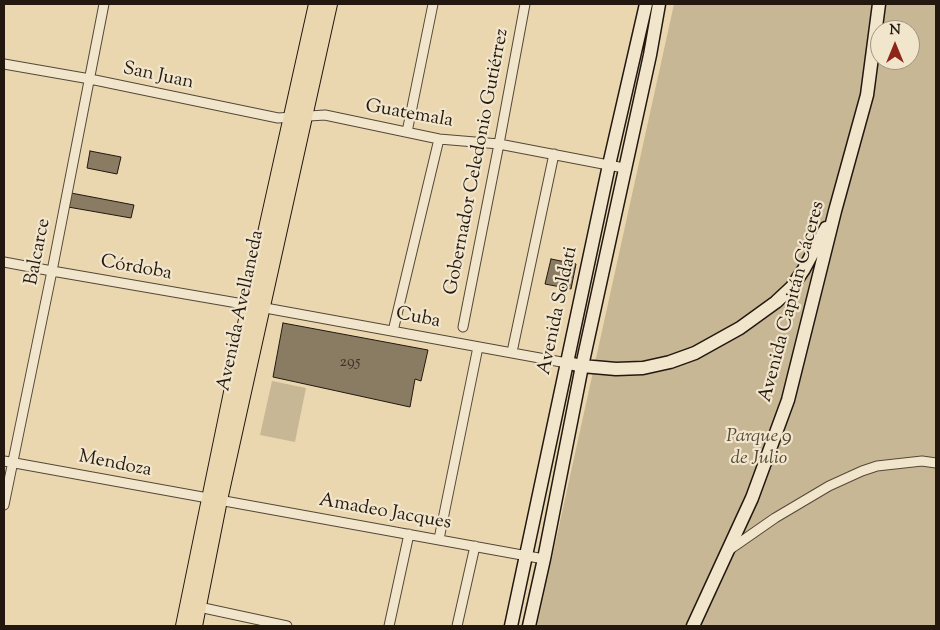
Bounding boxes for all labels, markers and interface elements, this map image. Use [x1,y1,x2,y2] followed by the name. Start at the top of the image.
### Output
[870,20,920,70] north arrow
[889,21,901,41] text: N
[441,27,515,297] street label: Gobernador Celedonio Gutiérrez
[121,58,195,96] street label: San Juan
[363,96,455,134] street label: Guatemala
[755,199,831,405] street label: Avenida Capitán Cáceres
[21,217,57,287] street label: Balcarce
[214,228,270,394] street label: Avenida Avellaneda
[534,245,584,377] street label: Avenida Soldati
[98,252,174,286] street label: Córdoba
[394,304,442,334] street label: Cuba
[340,353,360,373] house number: 295
[726,427,792,471] park label: Parque 9 de Julio
[77,447,153,483] street label: Mendoza
[317,490,453,536] street label: Amadeo Jacques

